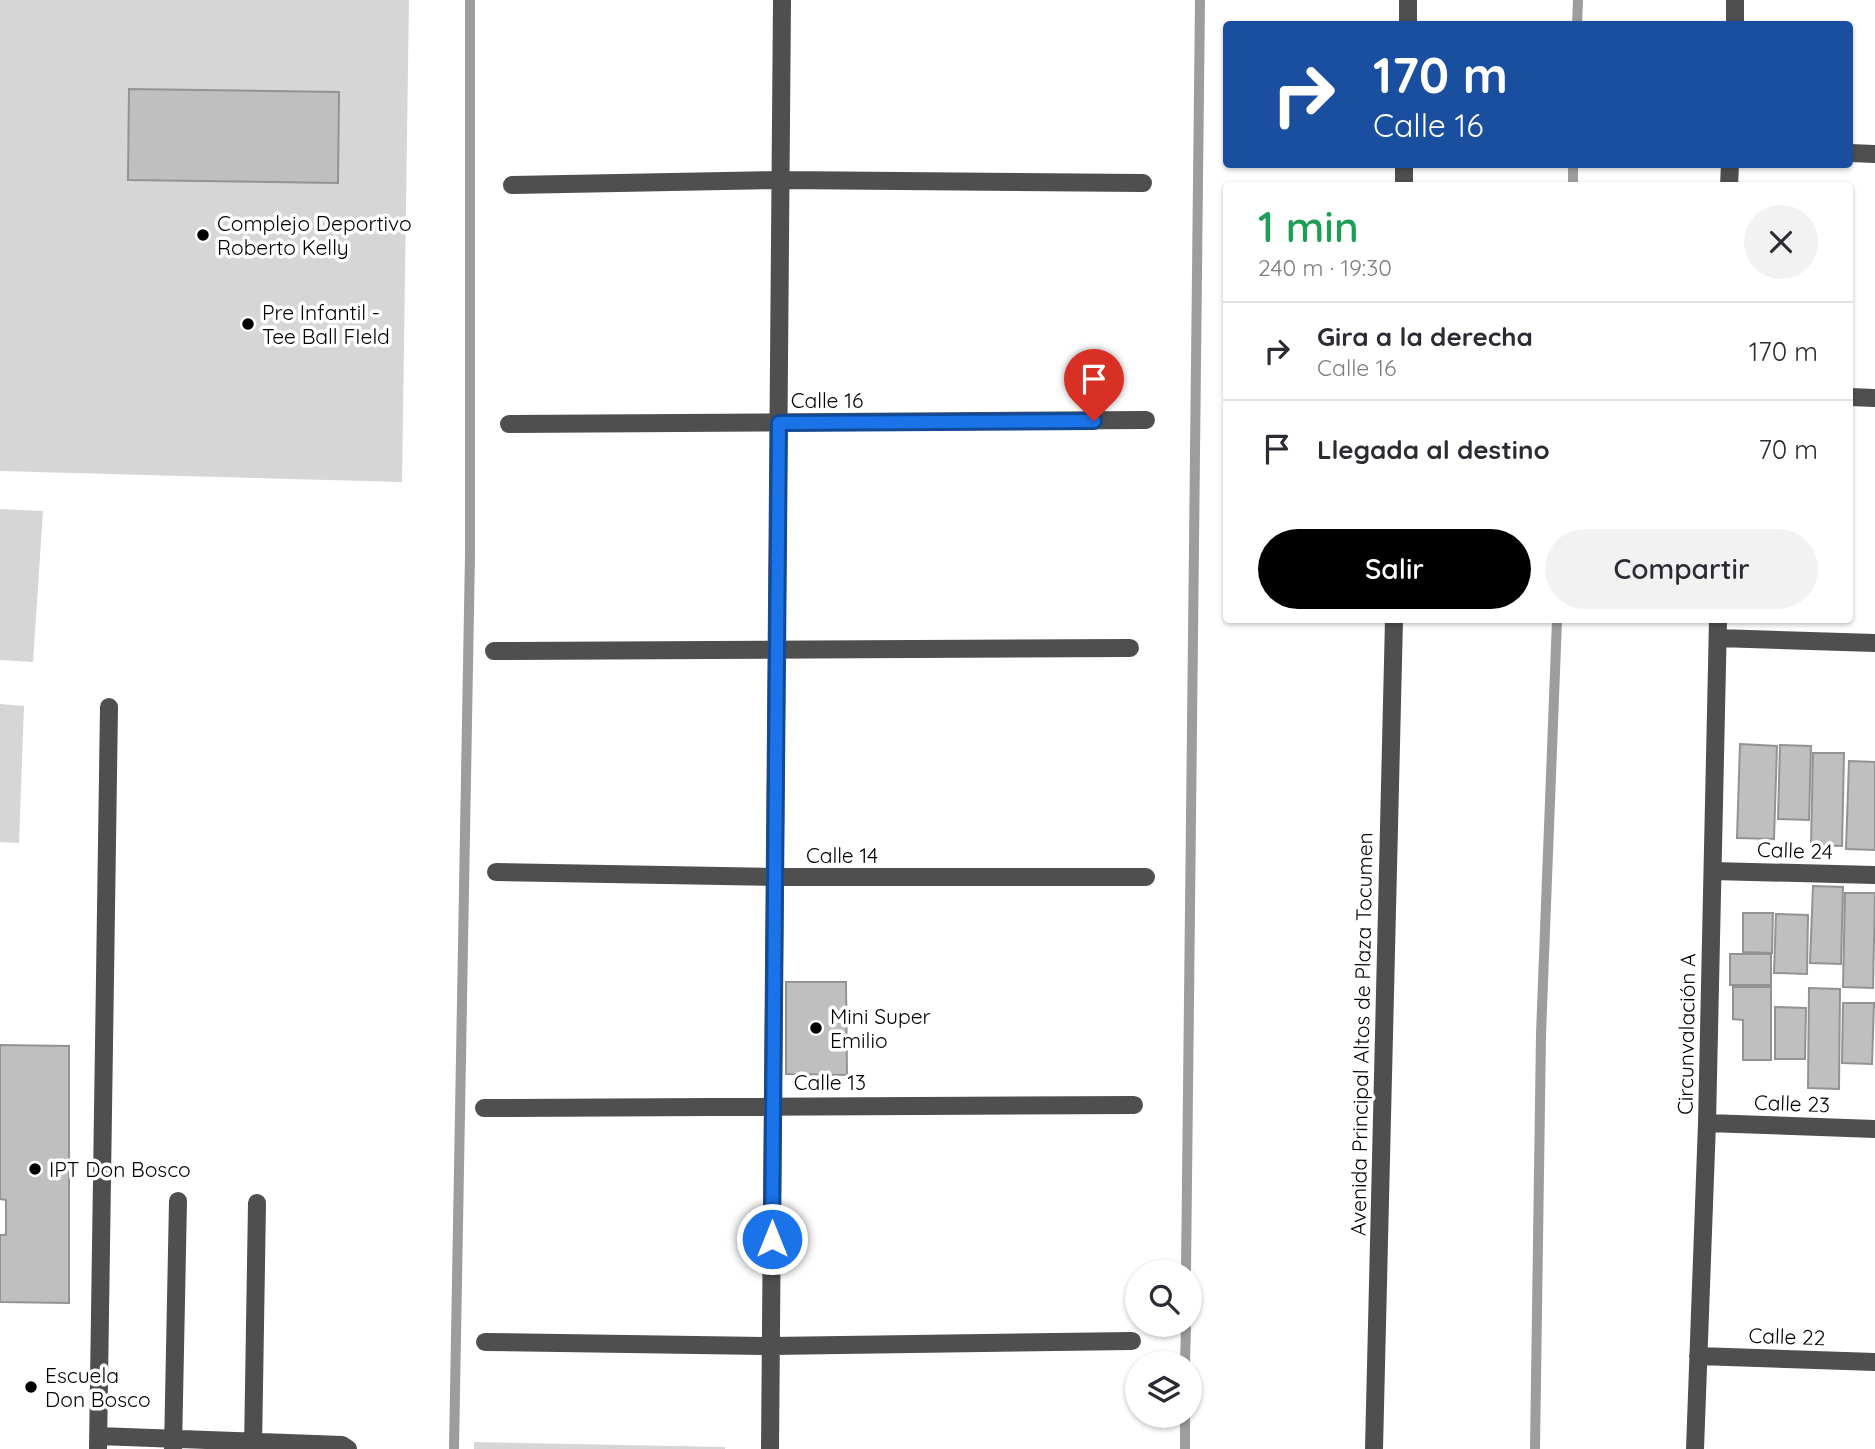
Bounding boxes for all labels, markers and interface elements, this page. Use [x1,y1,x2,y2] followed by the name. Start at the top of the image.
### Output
[1373,44,1508,105] text: 170 m
[1258,49,1349,140] icon: right
[1373,105,1484,145] text: Calle 16
[1258,200,1359,253] text: 1 min
[1744,205,1818,279] button: close
[217,210,412,260] place label: Complejo Deportivo Roberto Kelly
[195,227,211,243] marker: Complejo Deportivo Roberto Kelly
[1258,253,1392,282] text: 240 m · 19:30
[262,299,390,349] place label: Pre Infantil - Tee Ball FIeld
[240,316,256,332] marker: Pre Infantil - Tee Ball FIeld
[1317,320,1533,353] text: Gira a la derecha
[1258,332,1296,370] icon: right
[1749,335,1818,368] text: 170 m
[1064,349,1124,421] pin
[1317,353,1396,382] text: Calle 16
[1075,360,1113,398] icon: arrive
[791,387,863,413] street label: Calle 16
[1258,430,1296,468] icon: arrive
[1317,433,1550,466] text: Llegada al destino
[1758,433,1818,466] text: 70 m
[1258,529,1531,609] button: Salir
[1545,529,1818,609] button: Compartir
[1344,832,1378,1236] street label: Avenida Principal Altos de Plaza Tocumen
[1757,836,1833,864] street label: Calle 24
[806,842,878,868] street label: Calle 14
[1672,953,1700,1115] street label: Circunvalación A
[830,1003,931,1053] place label: Mini Super Emilio
[808,1020,824,1036] marker: Mini Super Emilio
[794,1069,866,1095] street label: Calle 13
[1754,1089,1830,1117] street label: Calle 23
[49,1156,191,1182] place label: IPT Don Bosco
[27,1161,43,1177] marker: IPT Don Bosco
[735,1202,809,1276] position arrow
[1125,1260,1202,1428] map controls
[1125,1260,1202,1337] button: search
[1748,1322,1826,1350] street label: Calle 22
[1125,1351,1202,1428] button: layers
[45,1362,151,1412] place label: Escuela Don Bosco
[23,1379,39,1395] marker: Escuela Don Bosco

